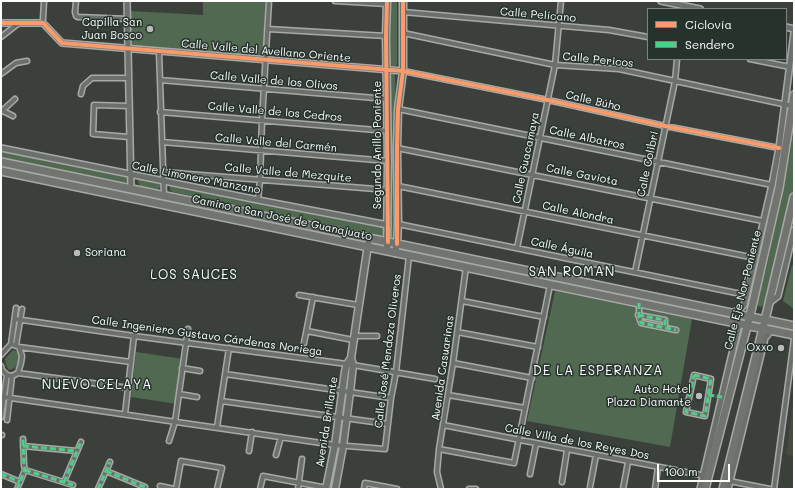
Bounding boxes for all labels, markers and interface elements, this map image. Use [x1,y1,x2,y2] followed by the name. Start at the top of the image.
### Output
[499,5,577,25] street label: Calle Pelícano
[647,8,787,60] legend
[82,16,142,42] place label: Capilla San Juan Bosco
[685,16,732,32] text: Ciclovía
[145,24,155,34] marker: Capilla San Juan Bosco
[685,36,734,52] text: Sendero
[181,37,351,65] street label: Calle Valle del Avellano Oriente
[562,50,634,70] street label: Calle Pericos
[210,69,338,93] street label: Calle Valle de los Olivos
[371,81,385,209] street label: Segundo Anillo Poniente
[564,88,622,114] street label: Calle Búho
[207,100,343,124] street label: Calle Valle de los Cedros
[510,111,542,205] street label: Calle Guacamaya
[548,124,626,152] street label: Calle Albatros
[635,130,661,198] street label: Calle Colibrí
[215,131,337,155] street label: Calle Valle del Carmén
[131,159,261,197] street label: Calle Limonero Manzano
[224,161,352,185] street label: Calle Valle de Mezquite
[545,162,619,188] street label: Calle Gaviota
[191,192,373,244] street label: Camino a San José de Guanajuato
[541,199,615,227] street label: Calle Alondra
[722,229,764,351] street label: Calle Eje Nor-Poniente
[530,235,594,261] street label: Calle Águila
[85,246,126,260] place label: Soriana
[72,248,82,258] marker: Soriana
[529,264,615,280] district label: SAN ROMAN
[150,267,238,283] district label: LOS SAUCES
[372,273,404,429] street label: Calle José Mendoza Oliveros
[91,313,323,359] street label: Calle Ingeniero Gustavo Cárdenas Noriega
[429,315,457,421] street label: Avenida Casuarinas
[747,341,773,355] place label: Oxxo
[776,343,786,353] marker: Oxxo
[533,363,663,379] district label: DE LA ESPERANZA
[313,376,341,468] street label: Avenida Brillante
[42,377,152,393] district label: NUEVO CELAYA
[607,383,691,409] place label: Auto Hotel Plaza Diamante
[694,391,704,401] marker: Auto Hotel Plaza Diamante
[504,421,650,463] street label: Calle Villa de los Reyes Dos
[659,456,732,482] scale bar
[664,463,698,479] text: 100 m

